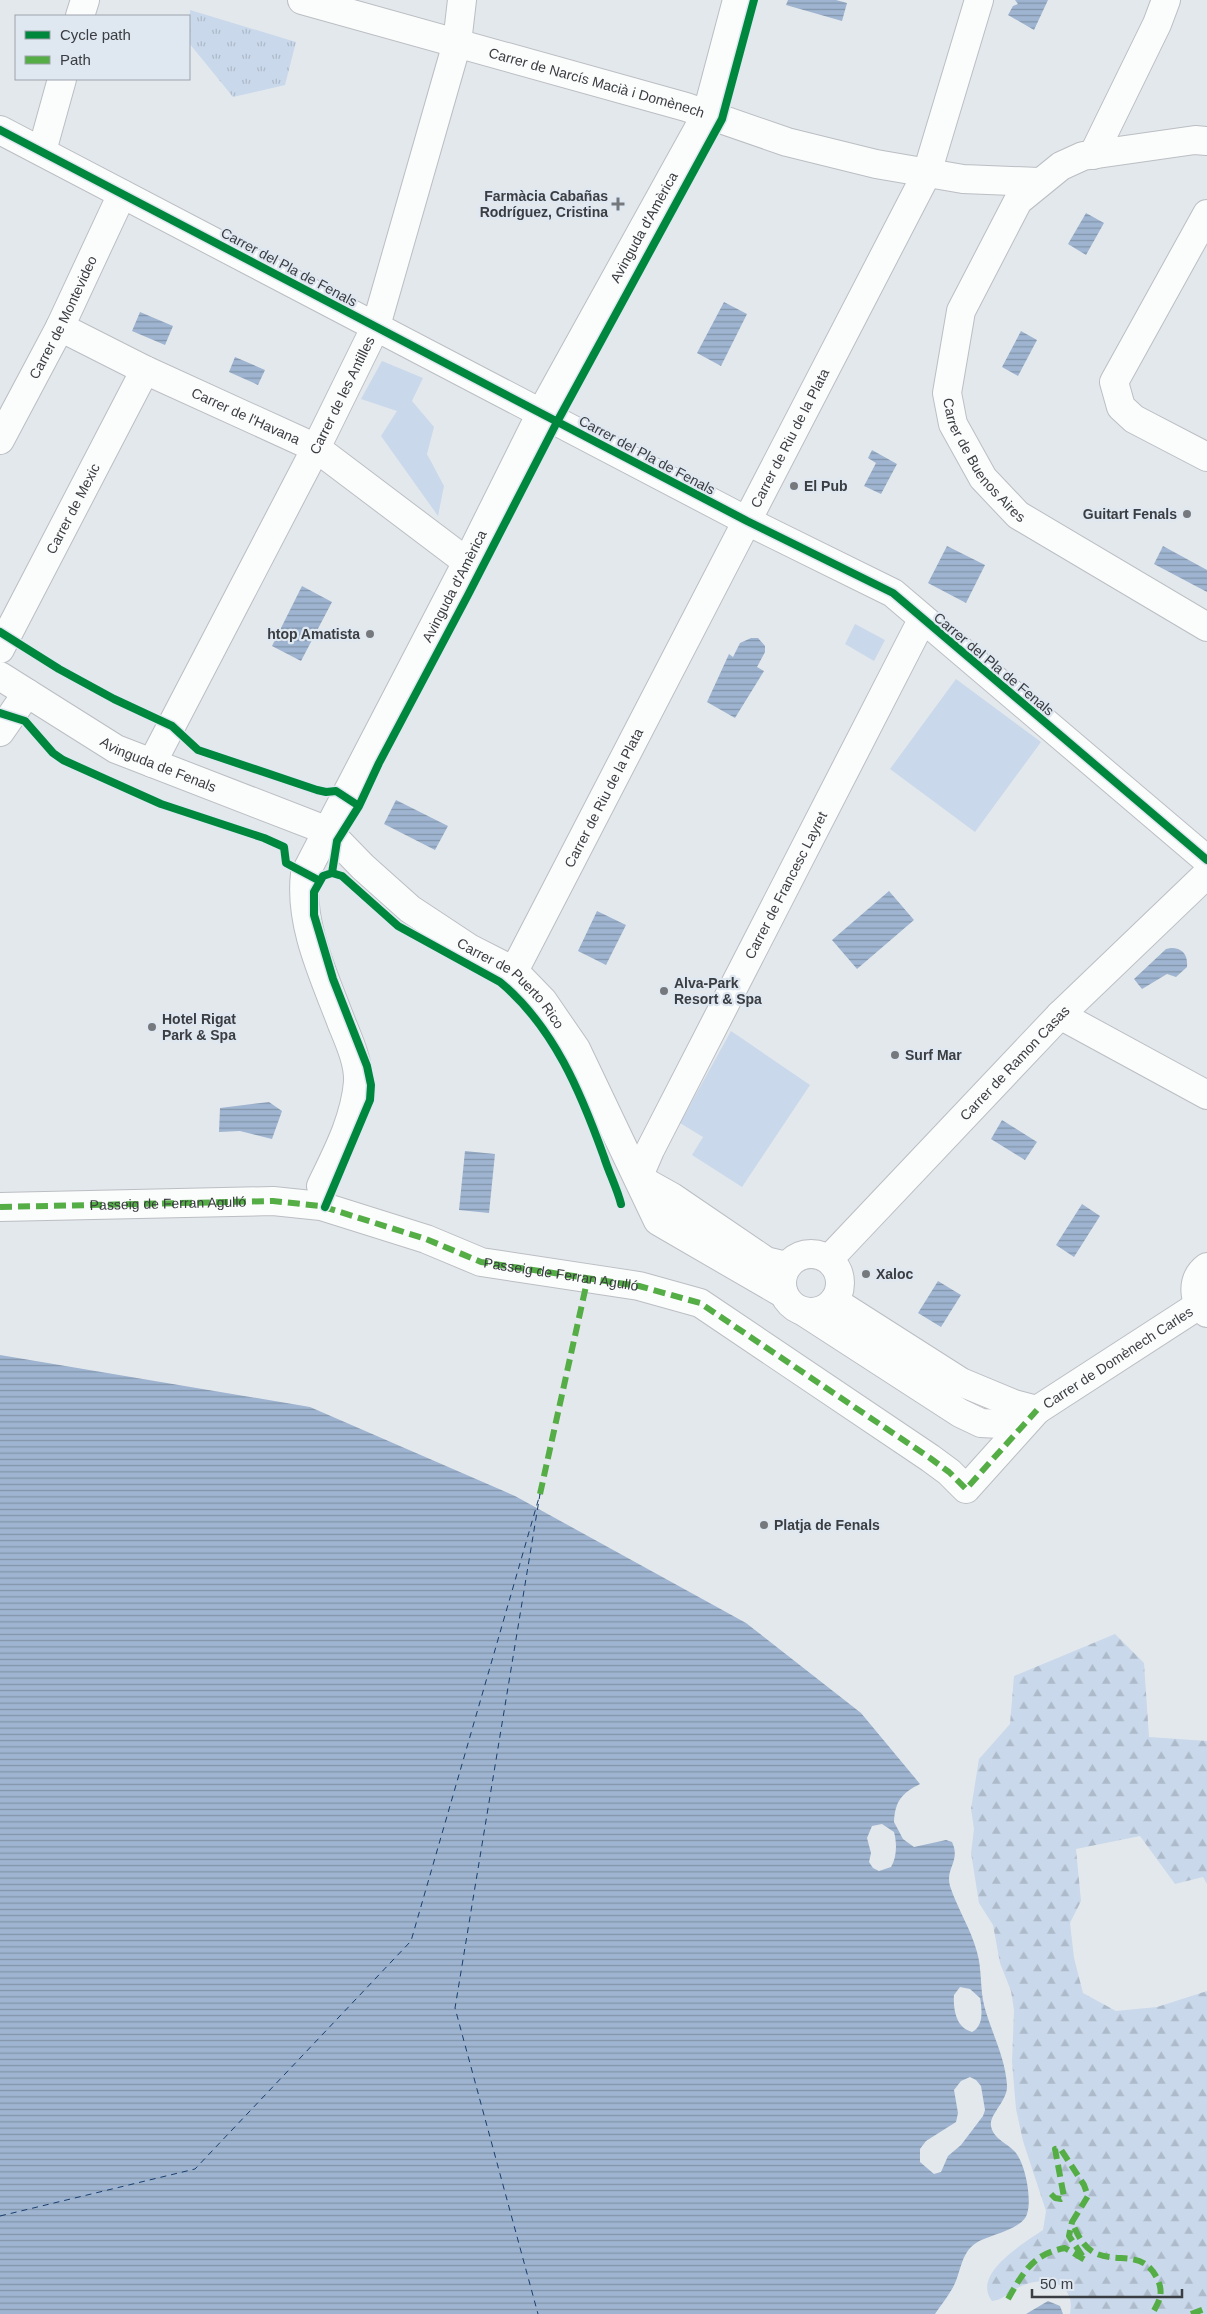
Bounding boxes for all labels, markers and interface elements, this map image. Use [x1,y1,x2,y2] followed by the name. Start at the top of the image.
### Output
[15,15,190,80] legend
[60,26,131,43] text: Cycle path
[487,44,707,121] street label: Carrer de Narcís Macià i Domènech
[60,51,91,68] text: Path
[607,169,681,285] street label: Avinguda d'Amèrica
[480,188,608,220] place label: Farmàcia Cabañas Rodríguez, Cristina
[612,198,624,210] marker: Farmàcia Cabañas Rodríguez, Cristina
[218,224,360,310] street label: Carrer del Pla de Fenals
[26,253,100,382] street label: Carrer de Montevideo
[306,334,378,457] street label: Carrer de les Antilles
[747,366,832,510] street label: Carrer de Riu de la Plata
[189,384,303,448] street label: Carrer de l'Havana
[940,397,1028,525] street label: Carrer de Buenos Aires
[576,412,718,498] street label: Carrer del Pla de Fenals
[43,461,103,557] street label: Carrer de Mexic
[804,478,848,494] place label: El Pub
[788,480,800,492] marker: El Pub
[1083,506,1177,522] place label: Guitart Fenals
[1181,508,1193,520] marker: Guitart Fenals
[419,527,490,645] street label: Avinguda d'Amèrica
[931,609,1057,719] street label: Carrer del Pla de Fenals
[267,626,360,642] place label: htop Amatista
[364,628,376,640] marker: htop Amatista
[561,725,646,870] street label: Carrer de Riu de la Plata
[97,733,218,795] street label: Avinguda de Fenals
[741,809,830,962] street label: Carrer de Francesc Layret
[454,934,568,1032] street label: Carrer de Puerto Rico
[674,975,762,1007] place label: Alva-Park Resort & Spa
[658,985,670,997] marker: Alva-Park Resort & Spa
[957,1002,1073,1124] street label: Carrer de Ramon Casas
[162,1011,236,1043] place label: Hotel Rigat Park & Spa
[146,1021,158,1033] marker: Hotel Rigat Park & Spa
[905,1047,962,1063] place label: Surf Mar
[889,1049,901,1061] marker: Surf Mar
[89,1194,247,1213] street label: Passeig de Ferran Agulló
[482,1254,640,1294] street label: Passeig de Ferran Agulló
[876,1266,914,1282] place label: Xaloc
[860,1268,872,1280] marker: Xaloc
[1040,1303,1196,1412] street label: Carrer de Domènech Carles
[774,1517,880,1533] place label: Platja de Fenals
[758,1519,770,1531] marker: Platja de Fenals
[1032,2266,1182,2298] scale bar
[1040,2275,1073,2292] text: 50 m

